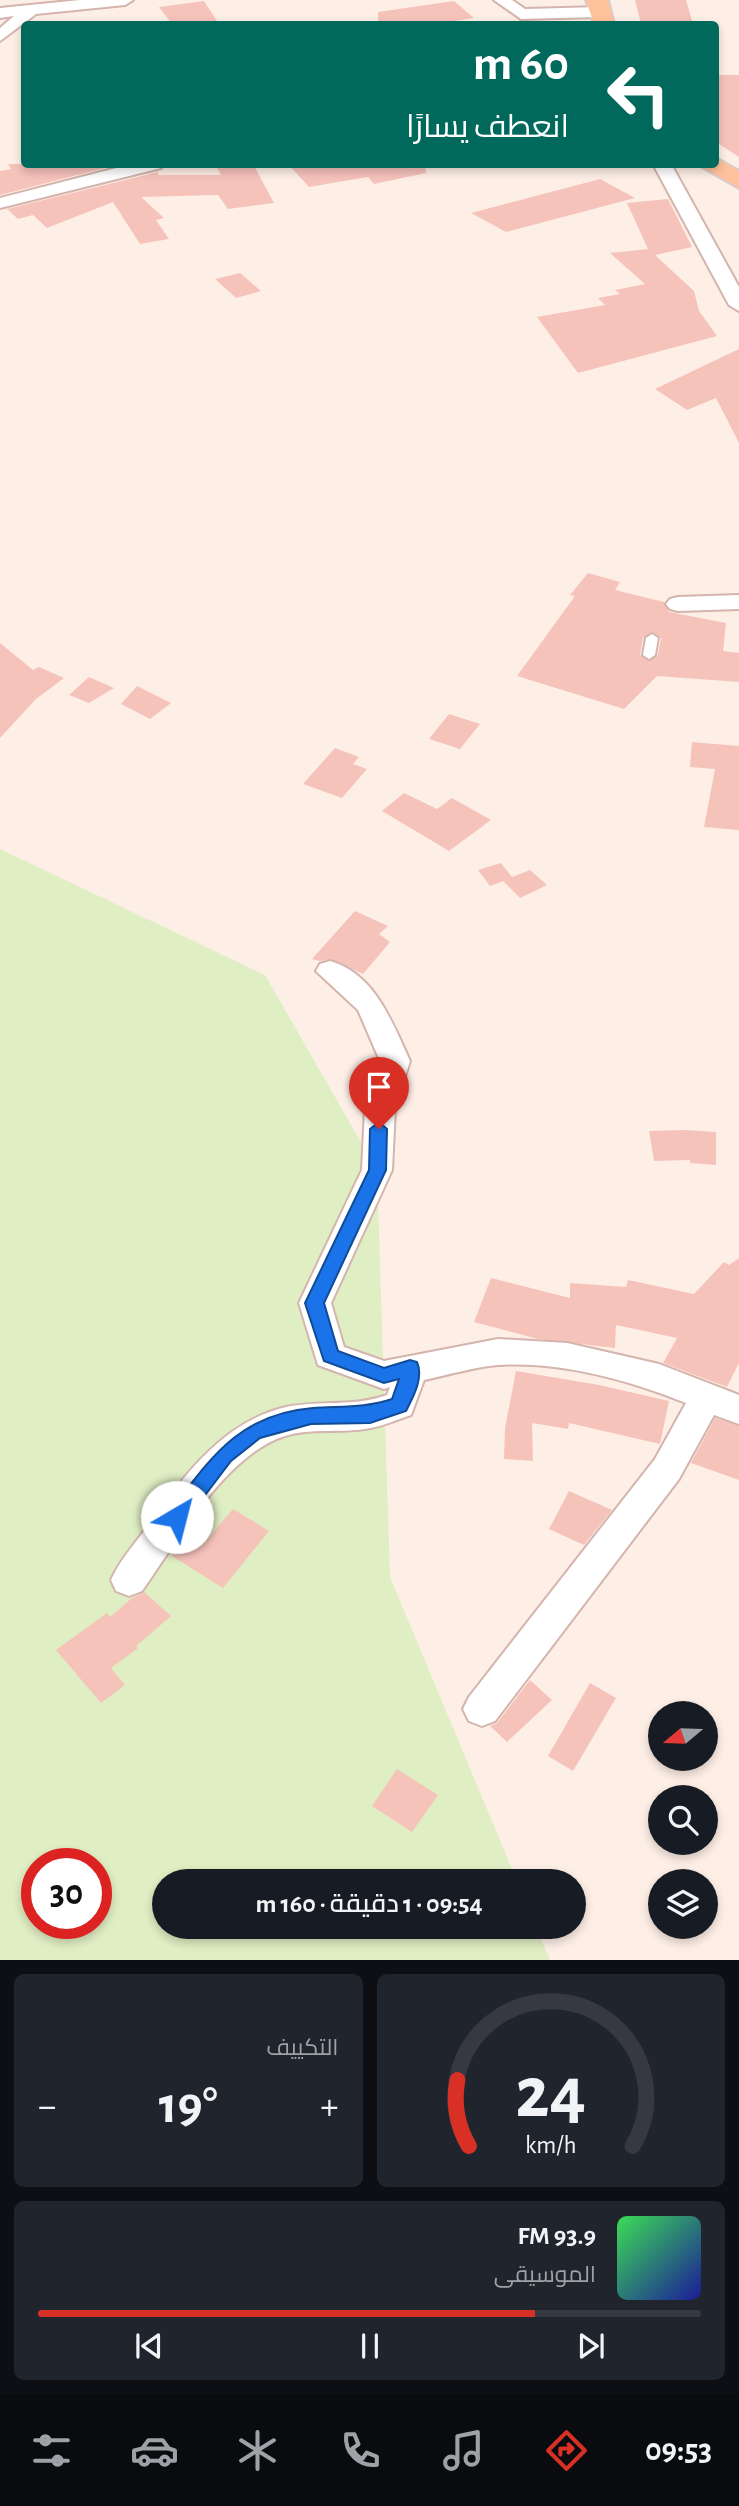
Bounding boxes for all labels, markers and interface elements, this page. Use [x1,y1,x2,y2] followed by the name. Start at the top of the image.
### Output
[473,40,569,89] text: 60 m
[593,49,684,140] icon: left
[406,111,569,143] text: انعطف يسارًا
[349,1057,409,1129] pin
[360,1068,398,1106] icon: arrive
[140,1480,214,1554] position arrow
[648,1701,718,1771] north arrow
[648,1701,718,1939] map controls
[648,1785,718,1855] button: search
[21,1848,112,1939] speed limit sign: 30
[648,1869,718,1939] button: layers
[256,1891,482,1917] text: 09:54 · 1 دقيقة · 160 m
[266,2037,339,2060] text: التكييف
[515,2059,586,2132] text: 24
[159,2080,218,2132] text: 19°
[38,2088,56,2126] text: −
[320,2088,338,2126] text: +
[525,2133,577,2158] text: km/h
[517,2223,596,2249] text: 93.9 FM
[494,2264,596,2287] text: الموسيقى
[130,2327,168,2365] icon: previous
[351,2327,389,2365] icon: pause
[572,2327,610,2365] icon: next
[27,2426,76,2475] icon: filters
[130,2426,179,2475] icon: car
[233,2426,282,2475] icon: climate
[336,2426,385,2475] icon: phone
[439,2426,488,2475] icon: music
[542,2426,591,2475] icon: directions
[645,2434,712,2466] text: 09:53

